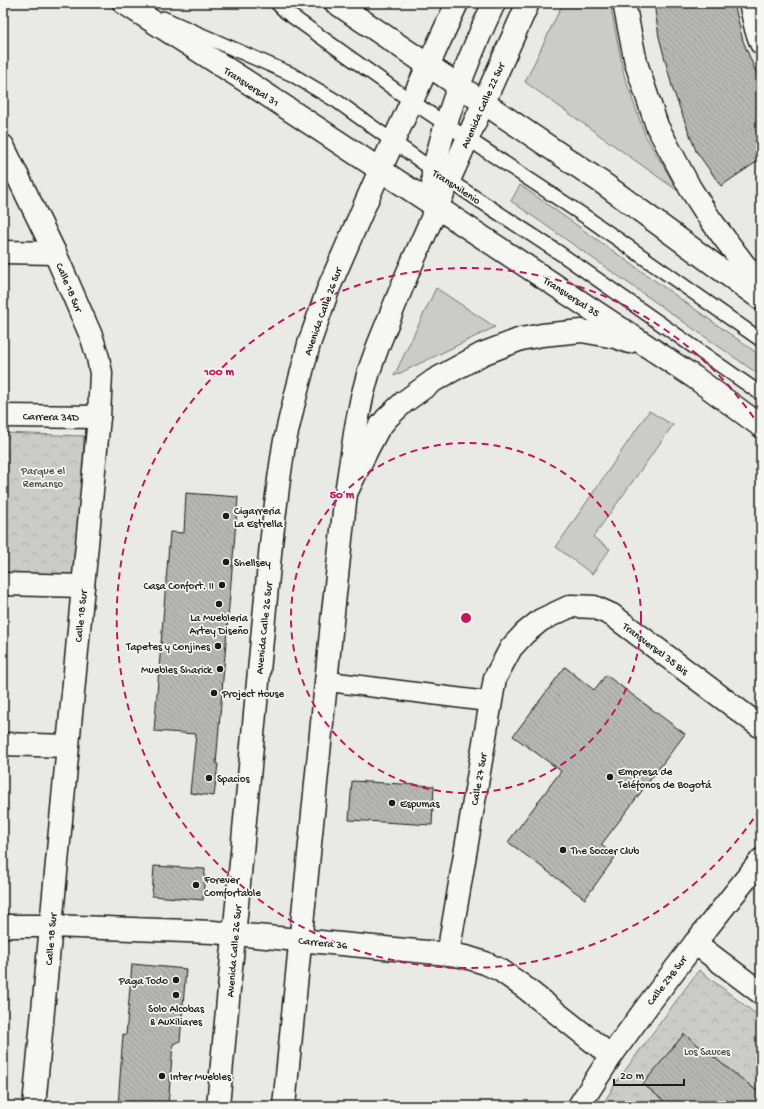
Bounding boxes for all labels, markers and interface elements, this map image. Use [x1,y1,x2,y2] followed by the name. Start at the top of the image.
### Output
[460,60,509,151] street label: Avenida Calle 22 Sur
[220,65,281,110] street label: Transversal 31
[429,167,482,208] street label: TransMilenio
[52,261,84,315] street label: Calle 18 Sur
[302,265,346,357] street label: Avenida Calle 26 Sur
[540,275,601,320] street label: Transversal 35
[203,366,234,380] text: 100 m
[23,412,80,425] street label: Carrera 34D
[20,466,66,491] park label: Parque el Remanso
[330,489,355,503] text: 50 m
[234,506,284,531] place label: Cigarreria La Estrella
[221,511,231,521] marker: Cigarreria La Estrella
[221,557,231,567] marker: Shellsey
[234,558,271,570] place label: Shellsey
[143,580,214,593] place label: Casa Confort. II
[217,580,227,590] marker: Casa Confort. II
[254,580,276,675] street label: Avenida Calle 26 Sur
[73,588,91,643] street label: Calle 18 Sur
[214,599,224,609] marker: La Muebleria Artey Diseño
[459,611,473,625] centre of rings
[190,613,249,638] place label: La Muebleria Artey Diseño
[619,620,691,679] street label: Transversal 35 Bis
[213,641,223,651] marker: Tapetes y Conjines
[125,642,211,654] place label: Tapetes y Conjines
[215,664,225,674] marker: Muebles Sharick
[141,665,213,677] place label: Muebles Sharick
[209,688,219,698] marker: Project House
[221,689,285,701] place label: Project House
[469,751,491,807] street label: Calle 27 Sur
[617,767,712,792] place label: Empresa de Teléfonos de Bogotá
[605,772,615,782] marker: Empresa de Teléfonos de Bogotá
[204,773,214,783] marker: Spacios
[217,774,250,786] place label: Spacios
[387,798,397,808] marker: Espumas
[400,799,440,811] place label: Espumas
[558,845,568,855] marker: The Soccer Club
[570,846,639,858] place label: The Soccer Club
[203,875,261,900] place label: Forever Comfortable
[191,880,201,890] marker: Forever Comfortable
[225,903,245,998] street label: Avenida Calle 26 Sur
[44,911,60,966] street label: Calle 18 Sur
[298,935,348,953] street label: Carrera 36
[645,953,691,1008] street label: Calle 27B Sur
[171,975,181,985] marker: Paga Todo
[118,976,168,988] place label: Paga Todo
[171,990,181,1000] marker: Solo Alcobas & Auxiliares
[148,1004,205,1029] place label: Solo Alcobas & Auxiliares
[684,1047,731,1059] park label: Los Sauces
[614,1061,684,1087] scale bar
[620,1070,645,1084] text: 20 m
[157,1071,167,1081] marker: Inter Muebles
[170,1072,232,1084] place label: Inter Muebles

